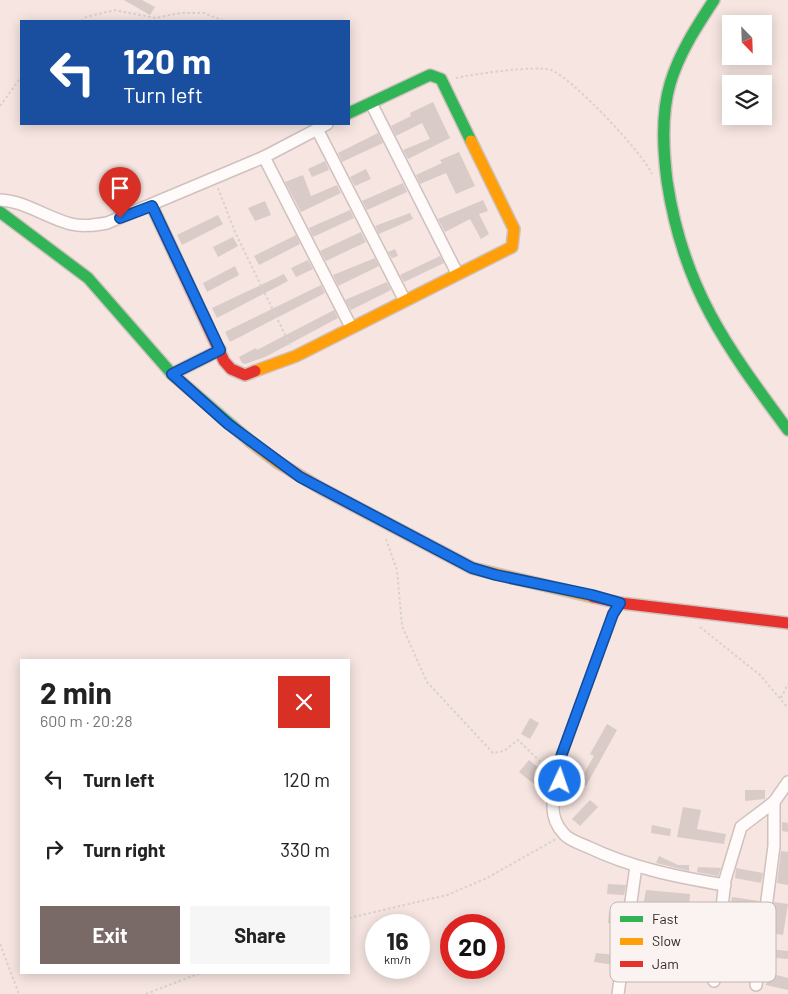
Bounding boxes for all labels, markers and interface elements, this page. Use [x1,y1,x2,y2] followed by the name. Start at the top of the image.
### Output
[722,15,772,65] north arrow
[722,15,772,125] map controls
[123,39,211,81] text: 120 m
[40,40,105,105] icon: left
[722,75,772,125] button: layers
[123,81,203,107] text: Turn left
[99,167,141,218] pin
[106,174,134,202] icon: arrive
[40,674,112,710] text: 2 min
[278,676,330,728] button: close
[40,711,132,730] text: 600 m · 20:28
[533,754,585,806] position arrow
[40,765,68,793] icon: left
[83,768,154,791] text: Turn left
[283,768,330,791] text: 120 m
[40,835,68,863] icon: right
[83,838,165,861] text: Turn right
[280,838,330,861] text: 330 m
[610,902,776,982] legend
[40,906,180,964] button: Exit
[190,906,330,964] button: Share
[652,910,678,927] text: Fast
[440,914,505,979] speed limit sign: 20
[386,925,409,955] text: 16
[652,932,681,949] text: Slow
[384,952,411,966] text: km/h
[652,955,679,972] text: Jam

